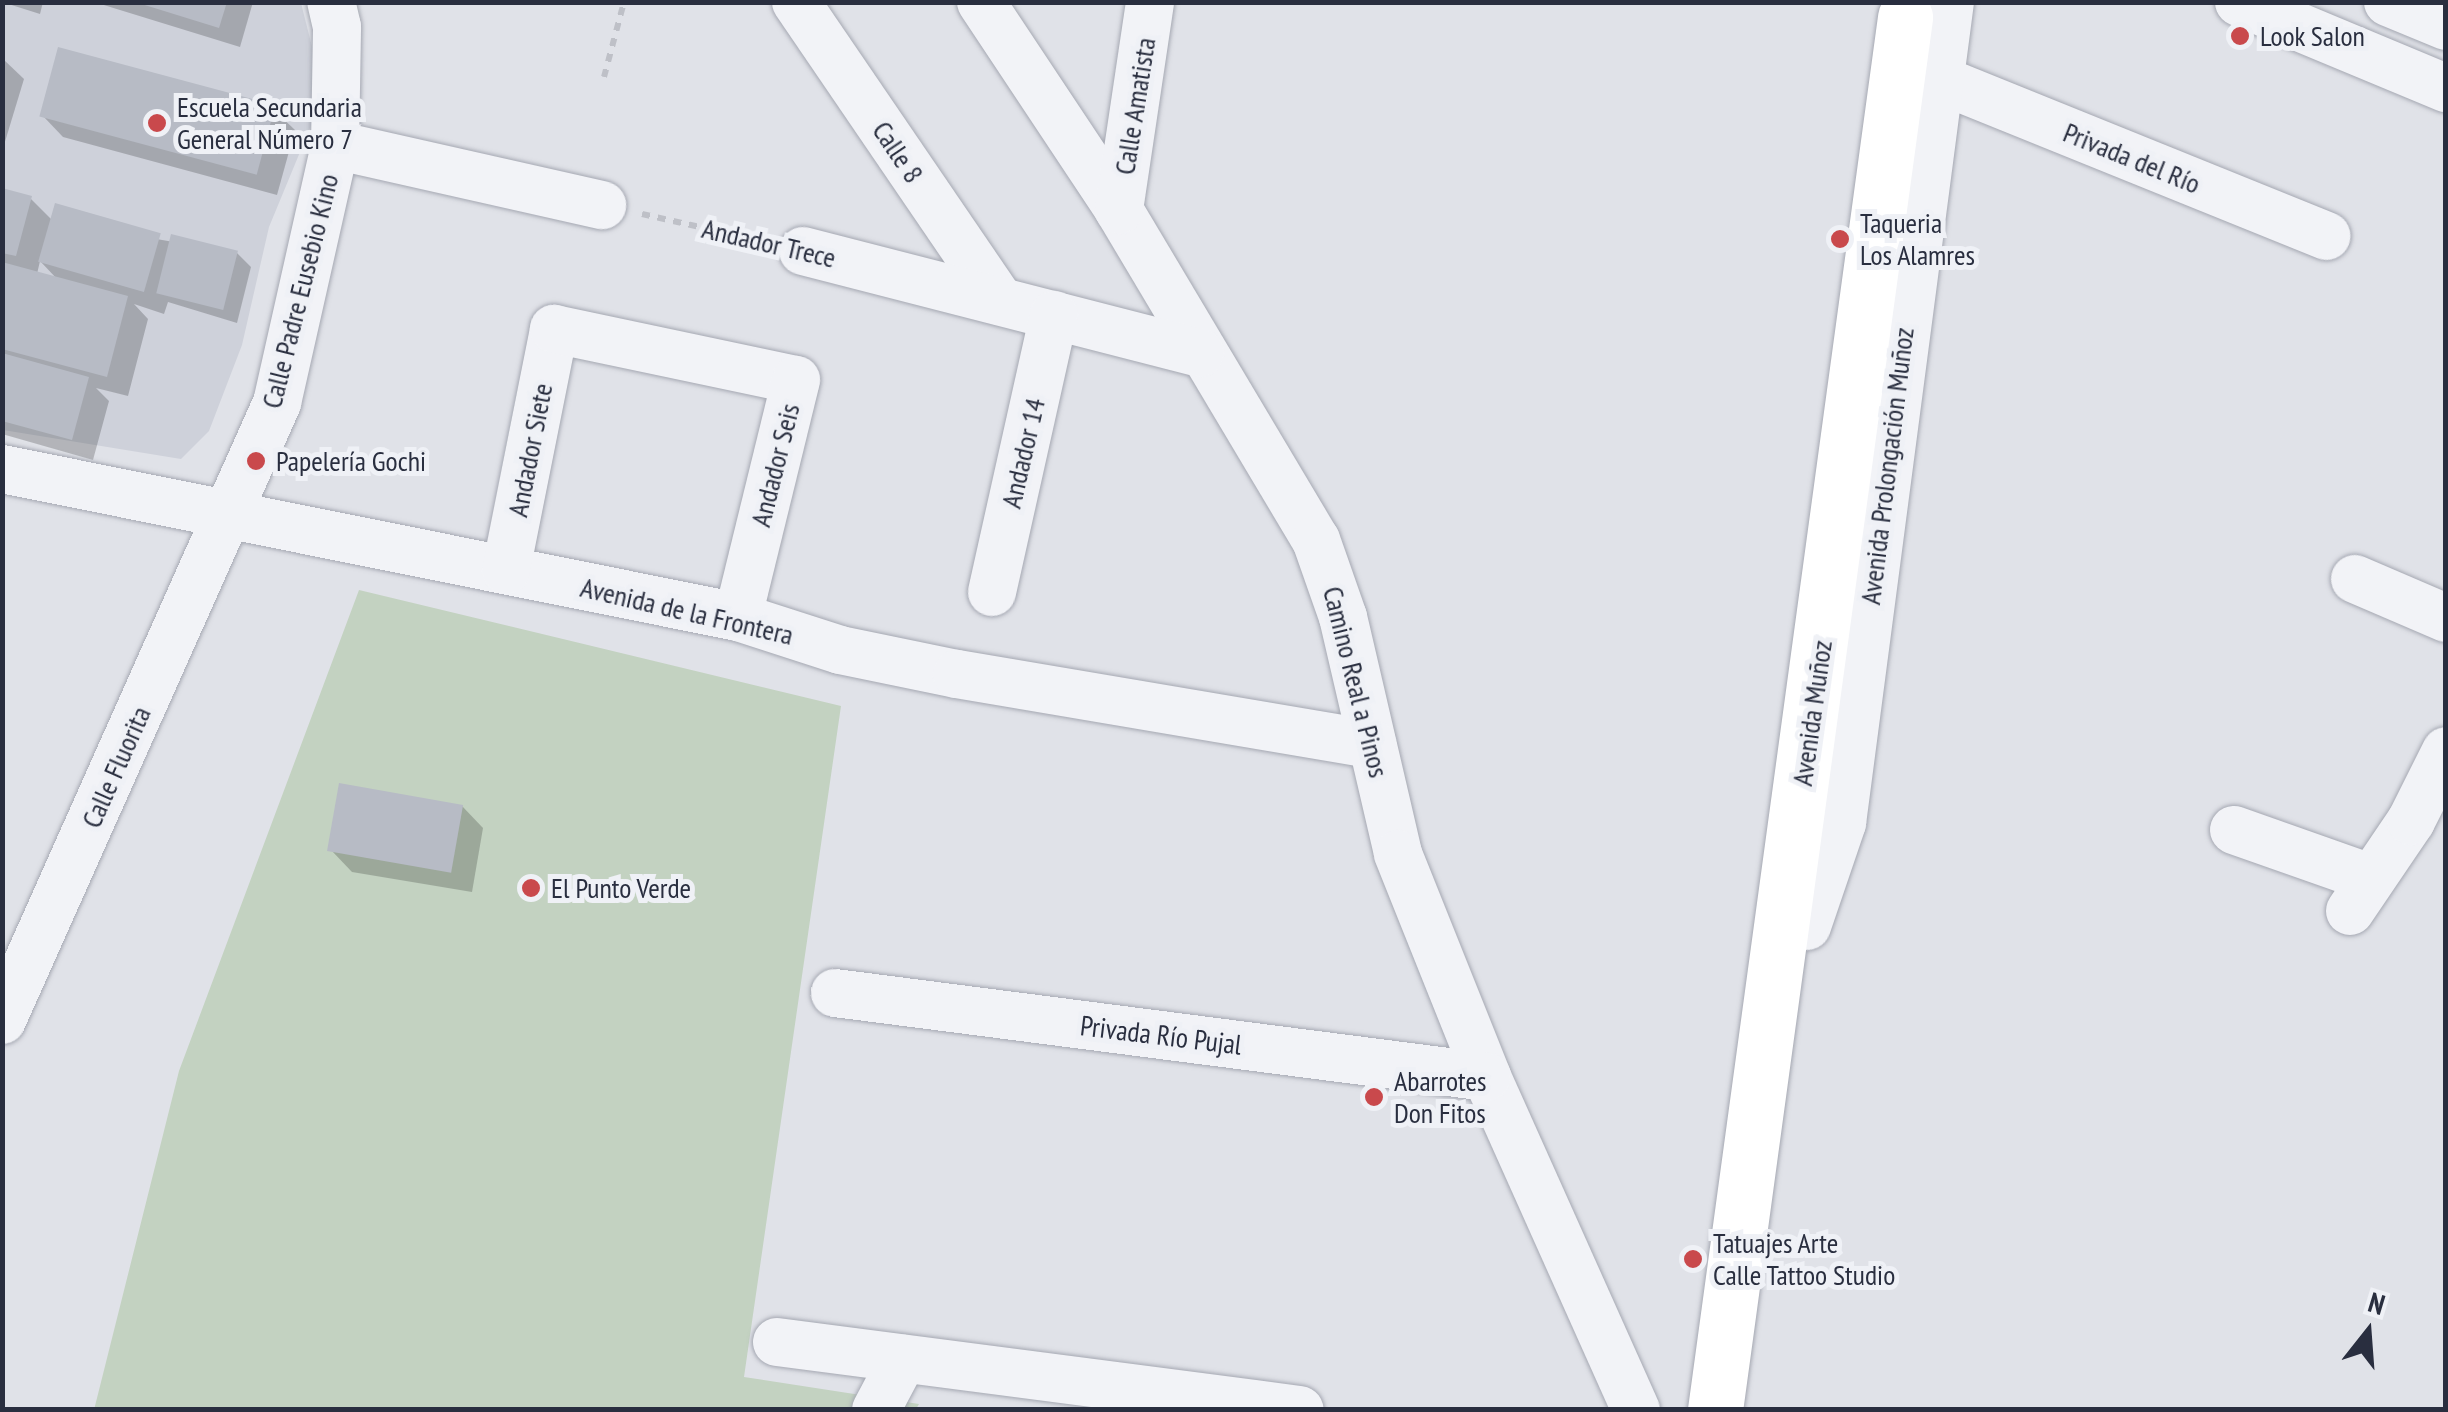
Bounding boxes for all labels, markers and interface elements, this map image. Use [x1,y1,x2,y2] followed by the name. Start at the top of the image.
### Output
[2260,19,2365,53] place label: Look Salon
[2229,25,2251,47] marker: Look Salon
[1108,35,1162,177] street label: Calle Amatista
[177,90,362,156] place label: Escuela Secundaria General Número 7
[146,112,168,134] marker: Escuela Secundaria General Número 7
[865,115,931,189] street label: Calle 8
[2059,115,2205,201] street label: Privada del Río
[255,170,345,412] street label: Calle Padre Eusebio Kino
[1860,206,1976,272] place label: Taqueria Los Alamres
[699,211,839,275] street label: Andador Trece
[1829,228,1851,250] marker: Taqueria Los Alamres
[1853,326,1921,606] street label: Avenida Prolongación Muñoz
[501,380,559,520] street label: Andador Siete
[994,395,1052,511] street label: Andador 14
[743,400,807,530] street label: Andador Seis
[276,444,426,478] place label: Papelería Gochi
[245,450,267,472] marker: Papelería Gochi
[577,570,797,652] street label: Avenida de la Frontera
[1316,583,1396,781] street label: Camino Real a Pinos
[1785,638,1839,788] street label: Avenida Muñoz
[74,701,158,833] street label: Calle Fluorita
[551,871,692,905] place label: El Punto Verde
[520,877,542,899] marker: El Punto Verde
[1078,1008,1244,1062] street label: Privada Río Pujal
[1394,1064,1487,1130] place label: Abarrotes Don Fitos
[1363,1086,1385,1108] marker: Abarrotes Don Fitos
[1713,1226,1896,1292] place label: Tatuajes Arte Calle Tattoo Studio
[1682,1248,1704,1270] marker: Tatuajes Arte Calle Tattoo Studio
[2318,1282,2418,1382] north arrow
[2364,1283,2390,1323] text: N

